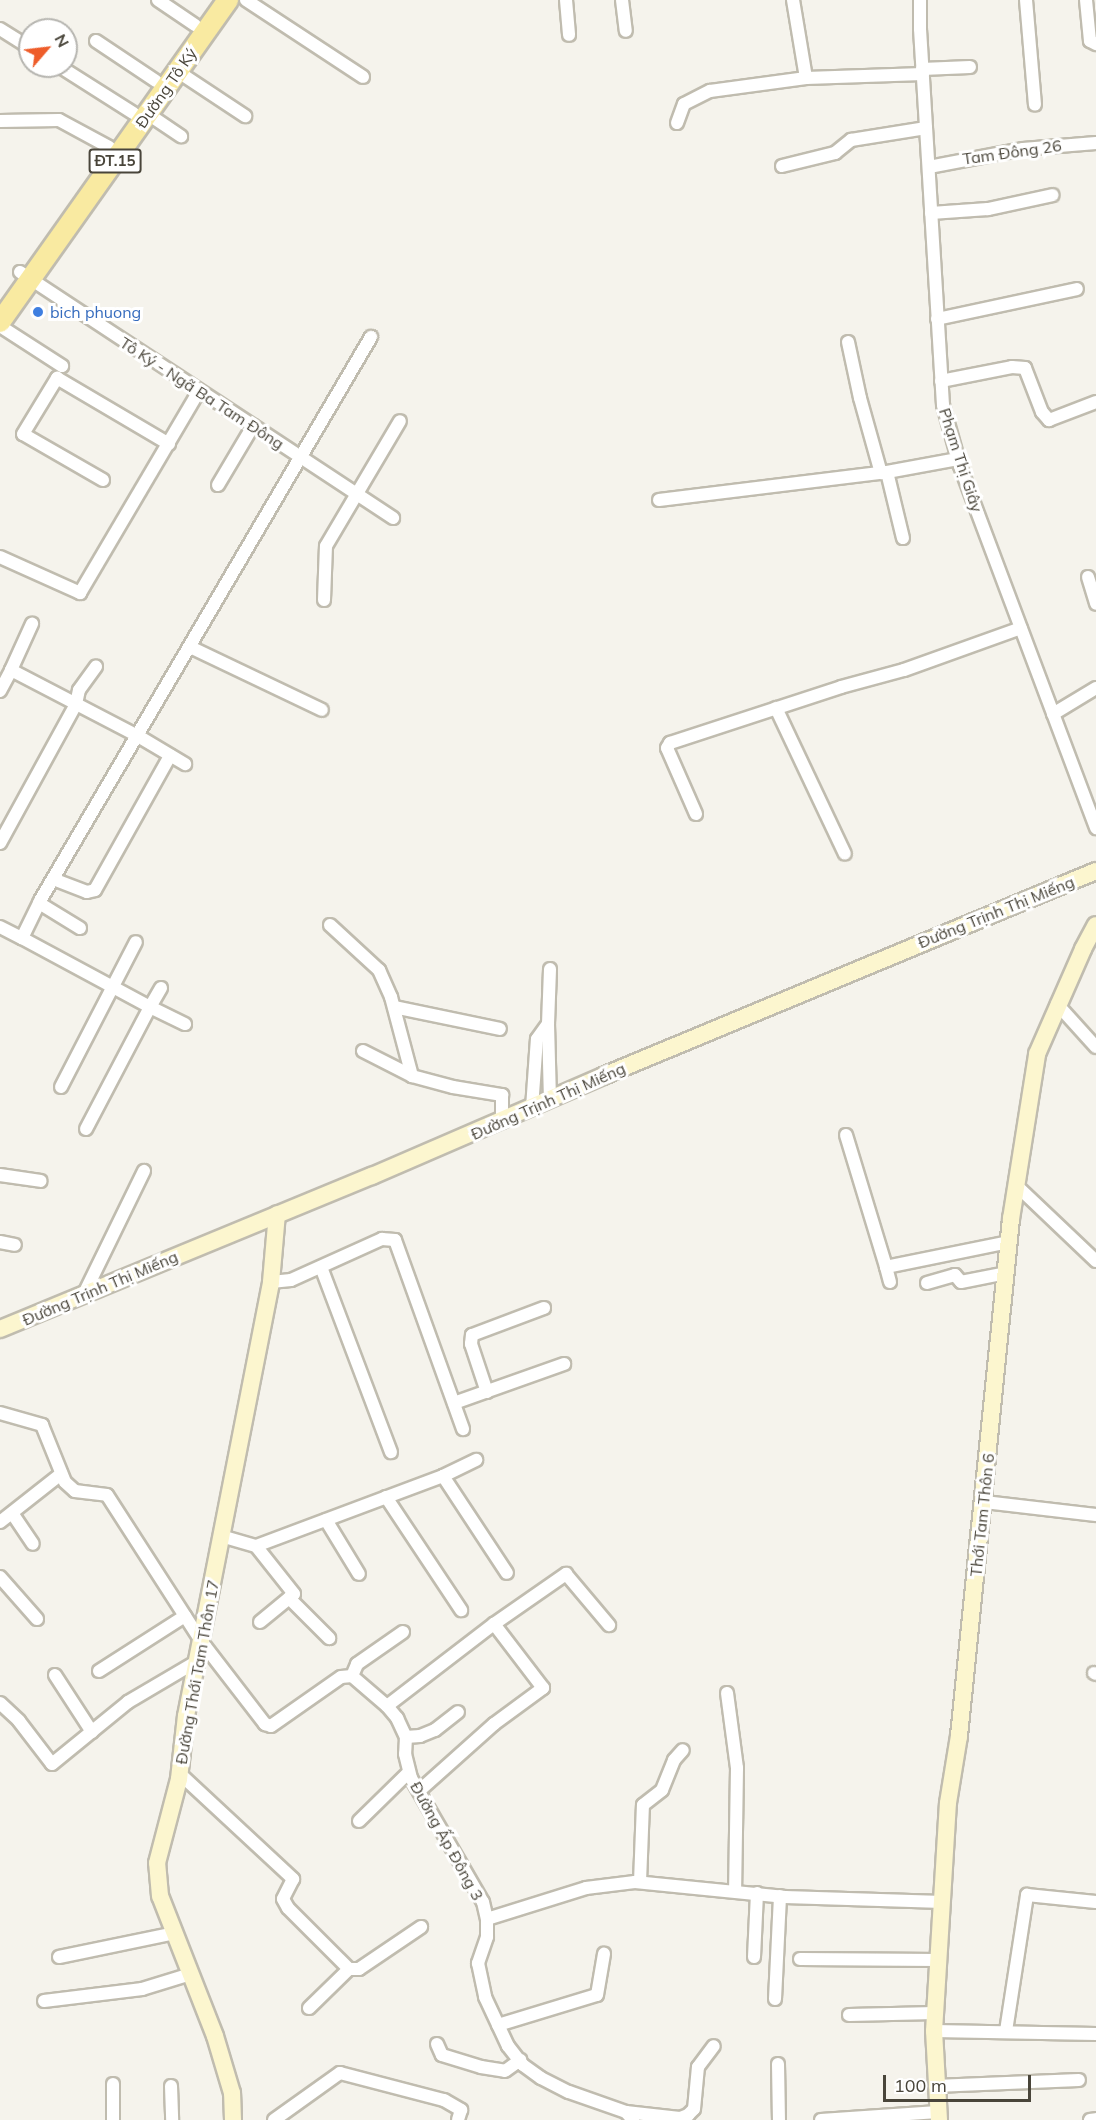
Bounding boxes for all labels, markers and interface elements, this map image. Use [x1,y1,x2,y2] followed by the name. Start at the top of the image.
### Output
[18,18,78,78] north arrow
[50,30,74,51] text: N
[131,44,201,132] street label: Đường Tô Ký
[961,136,1063,168] street label: Tam Đông 26
[88,149,142,173] road number: ĐT.15
[50,302,141,322] place label: bich phuong
[31,305,45,319] marker: bich phuong
[116,333,288,453] street label: Tô Ký - Ngã Ba Tam Đông
[935,406,987,514] street label: Phạm Thị Giây
[915,872,1077,952] street label: Đường Trịnh Thị Miếng
[468,1058,628,1144] street label: Đường Trịnh Thị Miếng
[19,1247,181,1329] street label: Đường Trịnh Thị Miếng
[966,1452,998,1578] street label: Thới Tam Thôn 6
[171,1578,223,1766] street label: Đường Thới Tam Thôn 17
[406,1778,488,1904] street label: Đường Ấp Đông 3
[886,2063,1034,2101] scale bar
[894,2074,947,2097] text: 100 m

